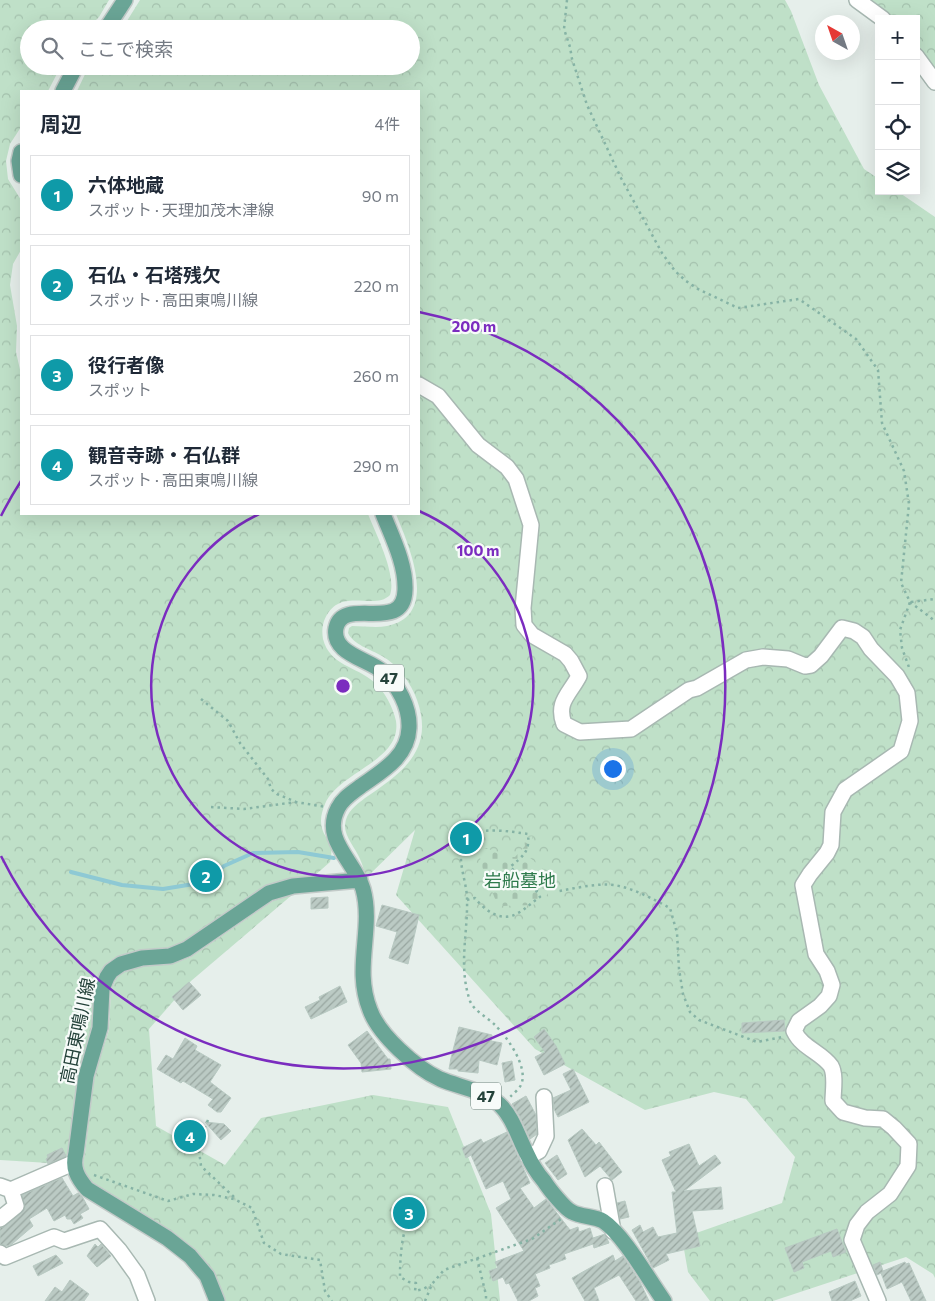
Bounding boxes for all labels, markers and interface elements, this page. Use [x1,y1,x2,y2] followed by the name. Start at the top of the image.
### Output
[815,15,860,60] north arrow
[875,15,920,195] map controls
[875,15,920,60] button: +
[20,20,420,75] search box
[38,34,66,62] icon: search
[78,37,173,60] text: ここで検索
[875,60,920,105] button: −
[875,105,920,150] button: locate
[40,111,82,136] text: 周辺
[374,114,400,133] text: 4件
[875,150,920,195] button: layers
[88,173,164,196] text: 六体地蔵
[53,186,61,205] text: 1
[362,186,399,205] text: 90 m
[88,200,274,219] text: スポット · 天理加茂木津線
[88,263,221,286] text: 石仏・石塔残欠
[52,276,62,295] text: 2
[354,276,399,295] text: 220 m
[88,290,258,309] text: スポット · 高田東鳴川線
[452,317,496,335] text: 200 m
[88,353,164,376] text: 役行者像
[52,366,62,385] text: 3
[353,366,399,385] text: 260 m
[88,380,152,399] text: スポット
[88,443,240,466] text: 観音寺跡・石仏群
[52,456,62,475] text: 4
[353,456,399,475] text: 290 m
[88,470,258,489] text: スポット · 高田東鳴川線
[457,541,499,559] text: 100 m
[374,664,404,691] road number: 47
[334,677,352,695] centre of rings
[600,756,626,782] your location
[450,819,482,857] pin: 1
[190,857,222,895] pin: 2
[484,869,556,891] park label: 岩船墓地
[55,976,99,1086] street label: 高田東鳴川線
[471,1082,501,1110] road number: 47
[174,1117,206,1155] pin: 4
[393,1194,425,1232] pin: 3

